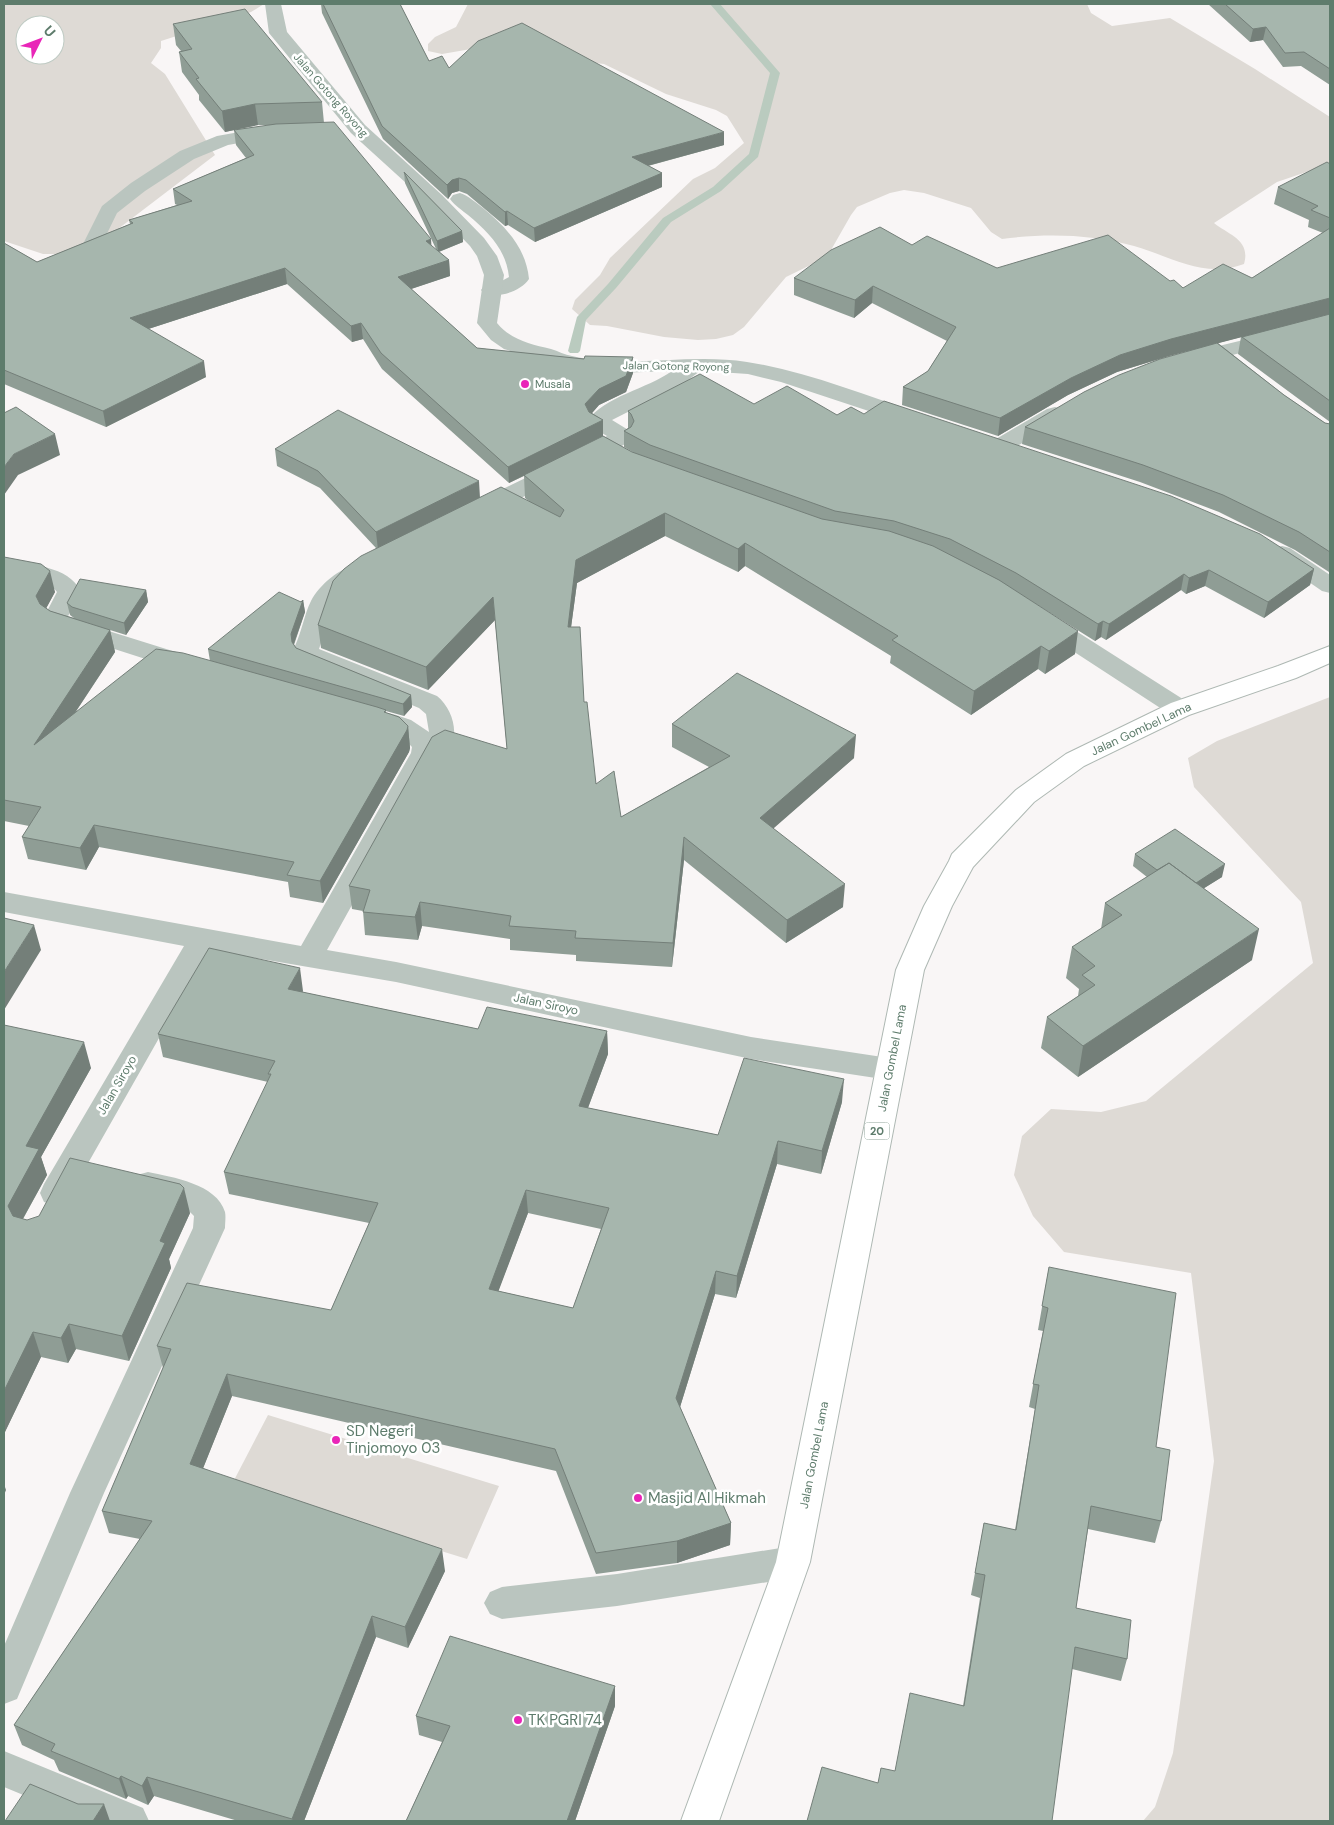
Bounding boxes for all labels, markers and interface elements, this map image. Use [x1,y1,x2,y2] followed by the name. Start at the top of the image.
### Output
[15,15,65,65] north arrow
[40,22,60,41] text: U
[291,50,371,140] street label: Jalan Gotong Royong
[623,358,729,374] street label: Jalan Gotong Royong
[535,377,571,391] place label: Musala
[519,378,531,390] marker: Musala
[1088,699,1194,759] street label: Jalan Gombel Lama
[512,989,580,1019] street label: Jalan Siroyo
[874,1003,910,1113] street label: Jalan Gombel Lama
[94,1053,140,1117] street label: Jalan Siroyo
[864,1122,890,1140] road number: 20
[796,1400,832,1510] street label: Jalan Gombel Lama
[346,1421,440,1458] place label: SD Negeri Tinjomoyo 03
[330,1434,342,1446] marker: SD Negeri Tinjomoyo 03
[648,1488,766,1508] place label: Masjid Al Hikmah
[632,1492,644,1504] marker: Masjid Al Hikmah
[528,1710,602,1730] place label: TK PGRI 74
[512,1714,524,1726] marker: TK PGRI 74

